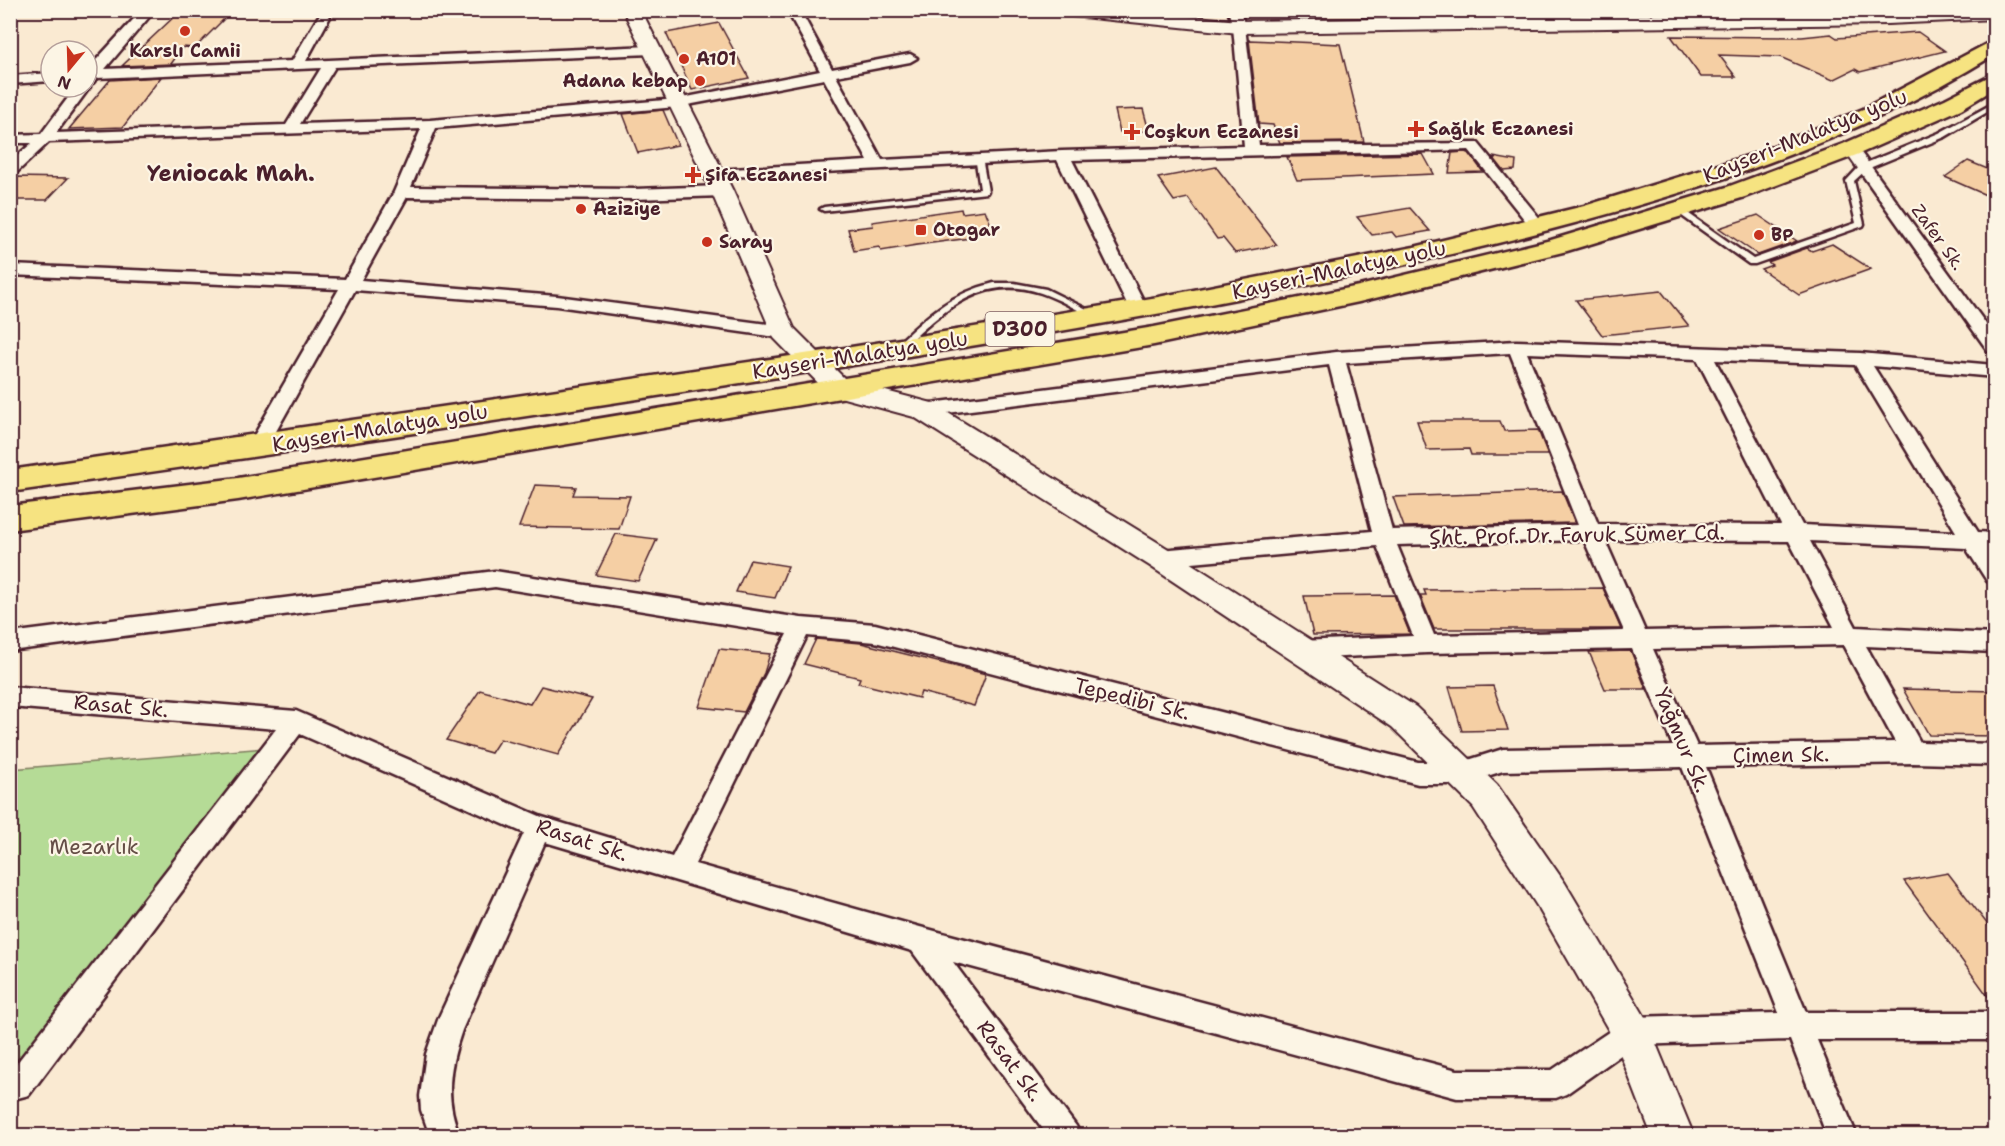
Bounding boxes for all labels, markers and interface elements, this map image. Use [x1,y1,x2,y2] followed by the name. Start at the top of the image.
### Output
[178,24,192,38] marker: Karslı Camii
[39,39,99,99] north arrow
[129,39,241,63] place label: Karslı Camii
[696,47,737,71] place label: A101
[677,52,691,66] marker: A101
[563,69,688,93] place label: Adana kebap
[55,71,74,95] text: N
[693,74,707,88] marker: Adana kebap
[1699,82,1911,190] street label: Kayseri-Malatya yolu
[1428,117,1574,141] place label: Sağlık Eczanesi
[1144,120,1299,144] place label: Coşkun Eczanesi
[1409,122,1423,136] marker: Sağlık Eczanesi
[1125,125,1139,139] marker: Coşkun Eczanesi
[147,159,315,188] district label: Yeniocak Mah.
[705,163,828,187] place label: Şifa Eczanesi
[686,168,700,182] marker: Şifa Eczanesi
[593,197,661,221] place label: Aziziye
[1906,199,1970,275] street label: Zafer Sk.
[574,202,588,216] marker: Aziziye
[933,218,1001,242] place label: Otogar
[914,223,928,237] marker: Otogar
[1771,223,1794,247] place label: BP
[1752,228,1766,242] marker: BP
[719,230,773,254] place label: Saray
[1229,234,1449,306] street label: Kayseri-Malatya yolu
[700,235,714,249] marker: Saray
[986,312,1054,346] road number: D300
[750,324,970,386] street label: Kayseri-Malatya yolu
[270,397,490,459] street label: Kayseri-Malatya yolu
[1429,518,1725,552] street label: Şht. Prof. Dr. Faruk Sümer Cd.
[1071,671,1193,727] street label: Tepedibi Sk.
[1647,683,1717,797] street label: Yağmur Sk.
[73,688,169,724] street label: Rasat Sk.
[1732,740,1830,770] street label: Çimen Sk.
[533,812,631,868] street label: Rasat Sk.
[49,833,139,861] park label: Mezarlık
[970,1015,1050,1107] street label: Rasat Sk.

